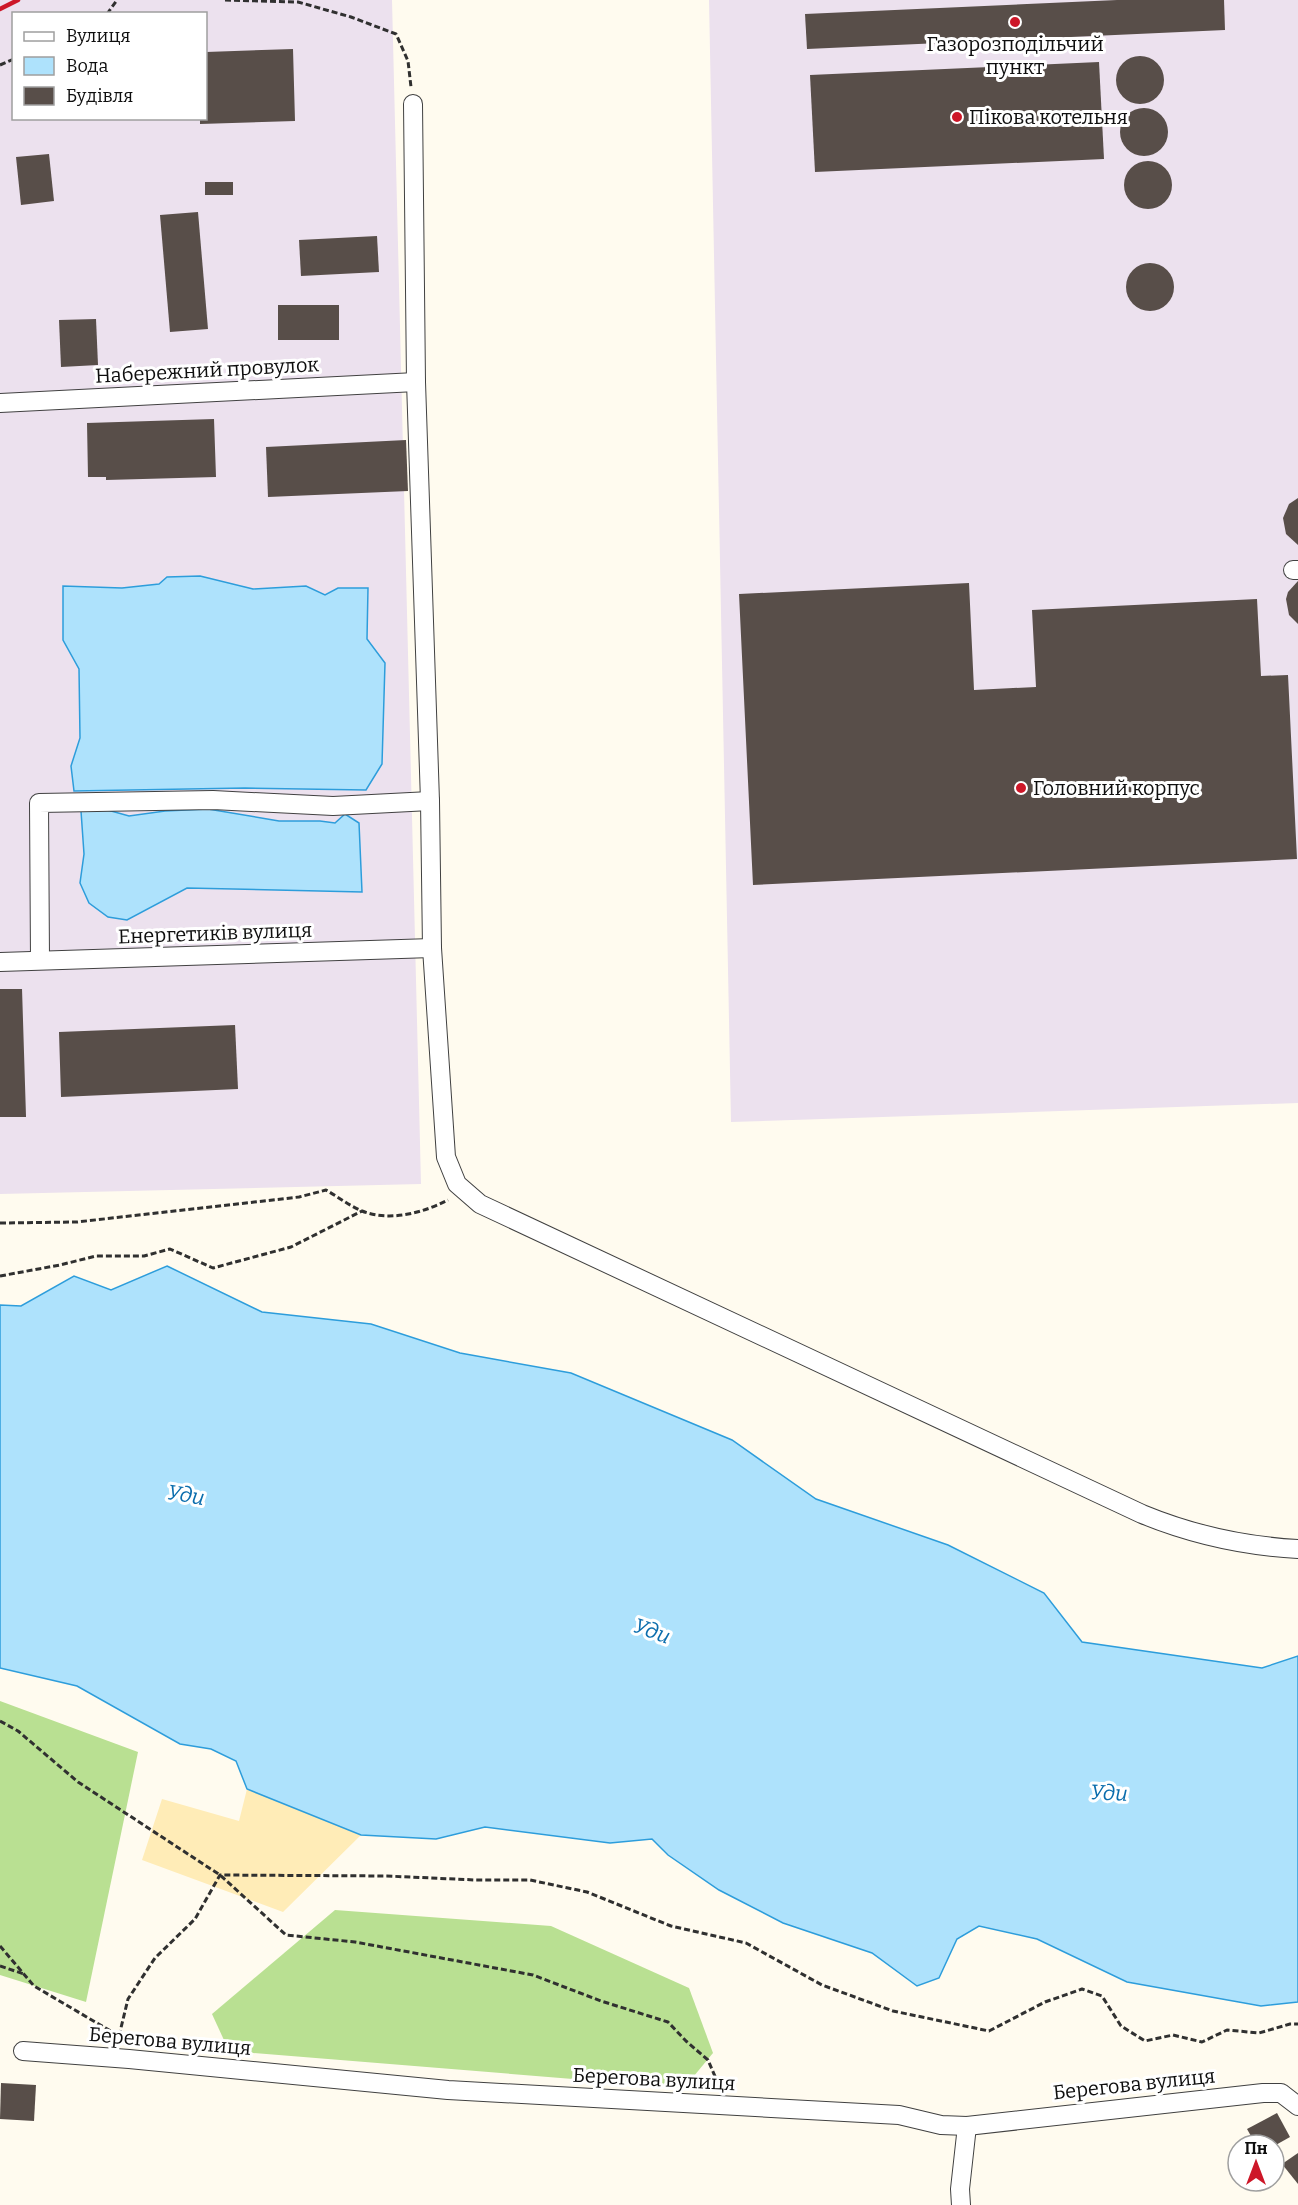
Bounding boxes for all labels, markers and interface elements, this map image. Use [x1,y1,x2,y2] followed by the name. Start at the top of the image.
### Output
[12,12,207,120] legend
[1008,15,1022,29] marker: Газорозподільчий пункт
[66,25,130,47] text: Вулиця
[926,32,1104,79] place label: Газорозподільчий пункт
[66,55,108,77] text: Вода
[66,85,133,107] text: Будівля
[969,105,1128,129] place label: Пікова котельня
[950,110,964,124] marker: Пікова котельня
[94,352,320,388] street label: Набережний провулок
[1033,776,1200,800] place label: Головний корпус
[1014,781,1028,795] marker: Головний корпус
[117,918,313,948] street label: Енергетиків вулиця
[165,1479,207,1511] water label: Уди
[630,1612,674,1650] water label: Уди
[1090,1779,1128,1807] water label: Уди
[88,2022,252,2060] street label: Берегова вулиця
[572,2063,736,2095] street label: Берегова вулиця
[1052,2064,1216,2104] street label: Берегова вулиця
[1226,2133,1286,2193] north arrow
[1244,2139,1268,2158] text: Пн

